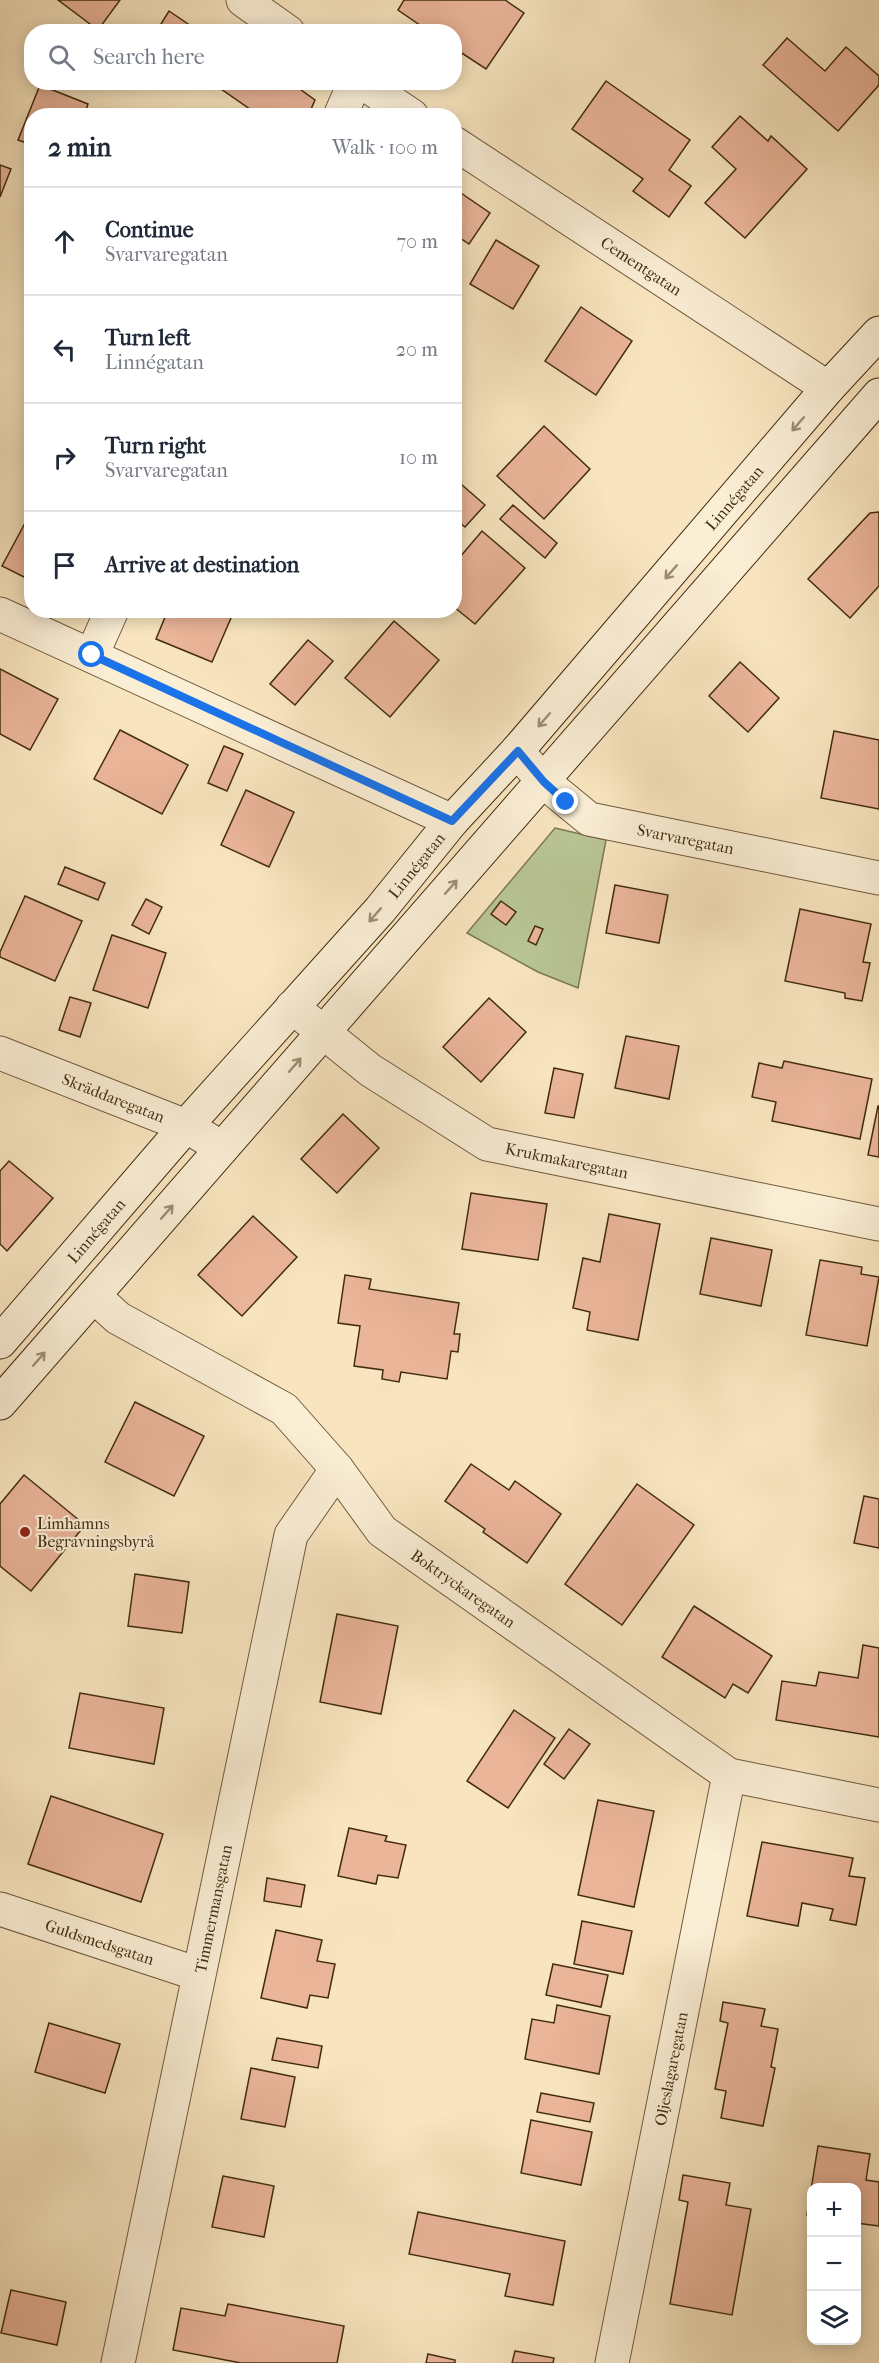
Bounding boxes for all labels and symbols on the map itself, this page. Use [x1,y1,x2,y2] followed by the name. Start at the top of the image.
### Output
[597,232,686,300] street label: Cementgatan
[791,416,805,431] one-way arrow
[701,461,767,534] street label: Linnégatan
[664,564,678,579] one-way arrow
[78,641,104,667] route start
[537,712,551,727] one-way arrow
[552,788,578,814] route end
[636,820,736,858] street label: Svarvaregatan
[384,828,449,902] street label: Linnégatan
[444,880,458,895] one-way arrow
[368,907,382,922] one-way arrow
[288,1058,302,1073] one-way arrow
[60,1069,168,1127] street label: Skräddaregatan
[503,1138,631,1182] street label: Krukmakaregatan
[63,1194,129,1267] street label: Linnégatan
[160,1205,174,1220] one-way arrow
[32,1352,46,1367] one-way arrow
[37,1514,155,1551] place label: Limhamns Begravningsbyrå
[18,1525,32,1539] marker: Limhamns Begravningsbyrå
[408,1545,520,1632] street label: Boktryckaregatan
[190,1842,236,1975] street label: Timmermansgatan
[43,1915,157,1969] street label: Guldsmedsgatan
[650,2010,691,2127] street label: Oljeslagaregatan

